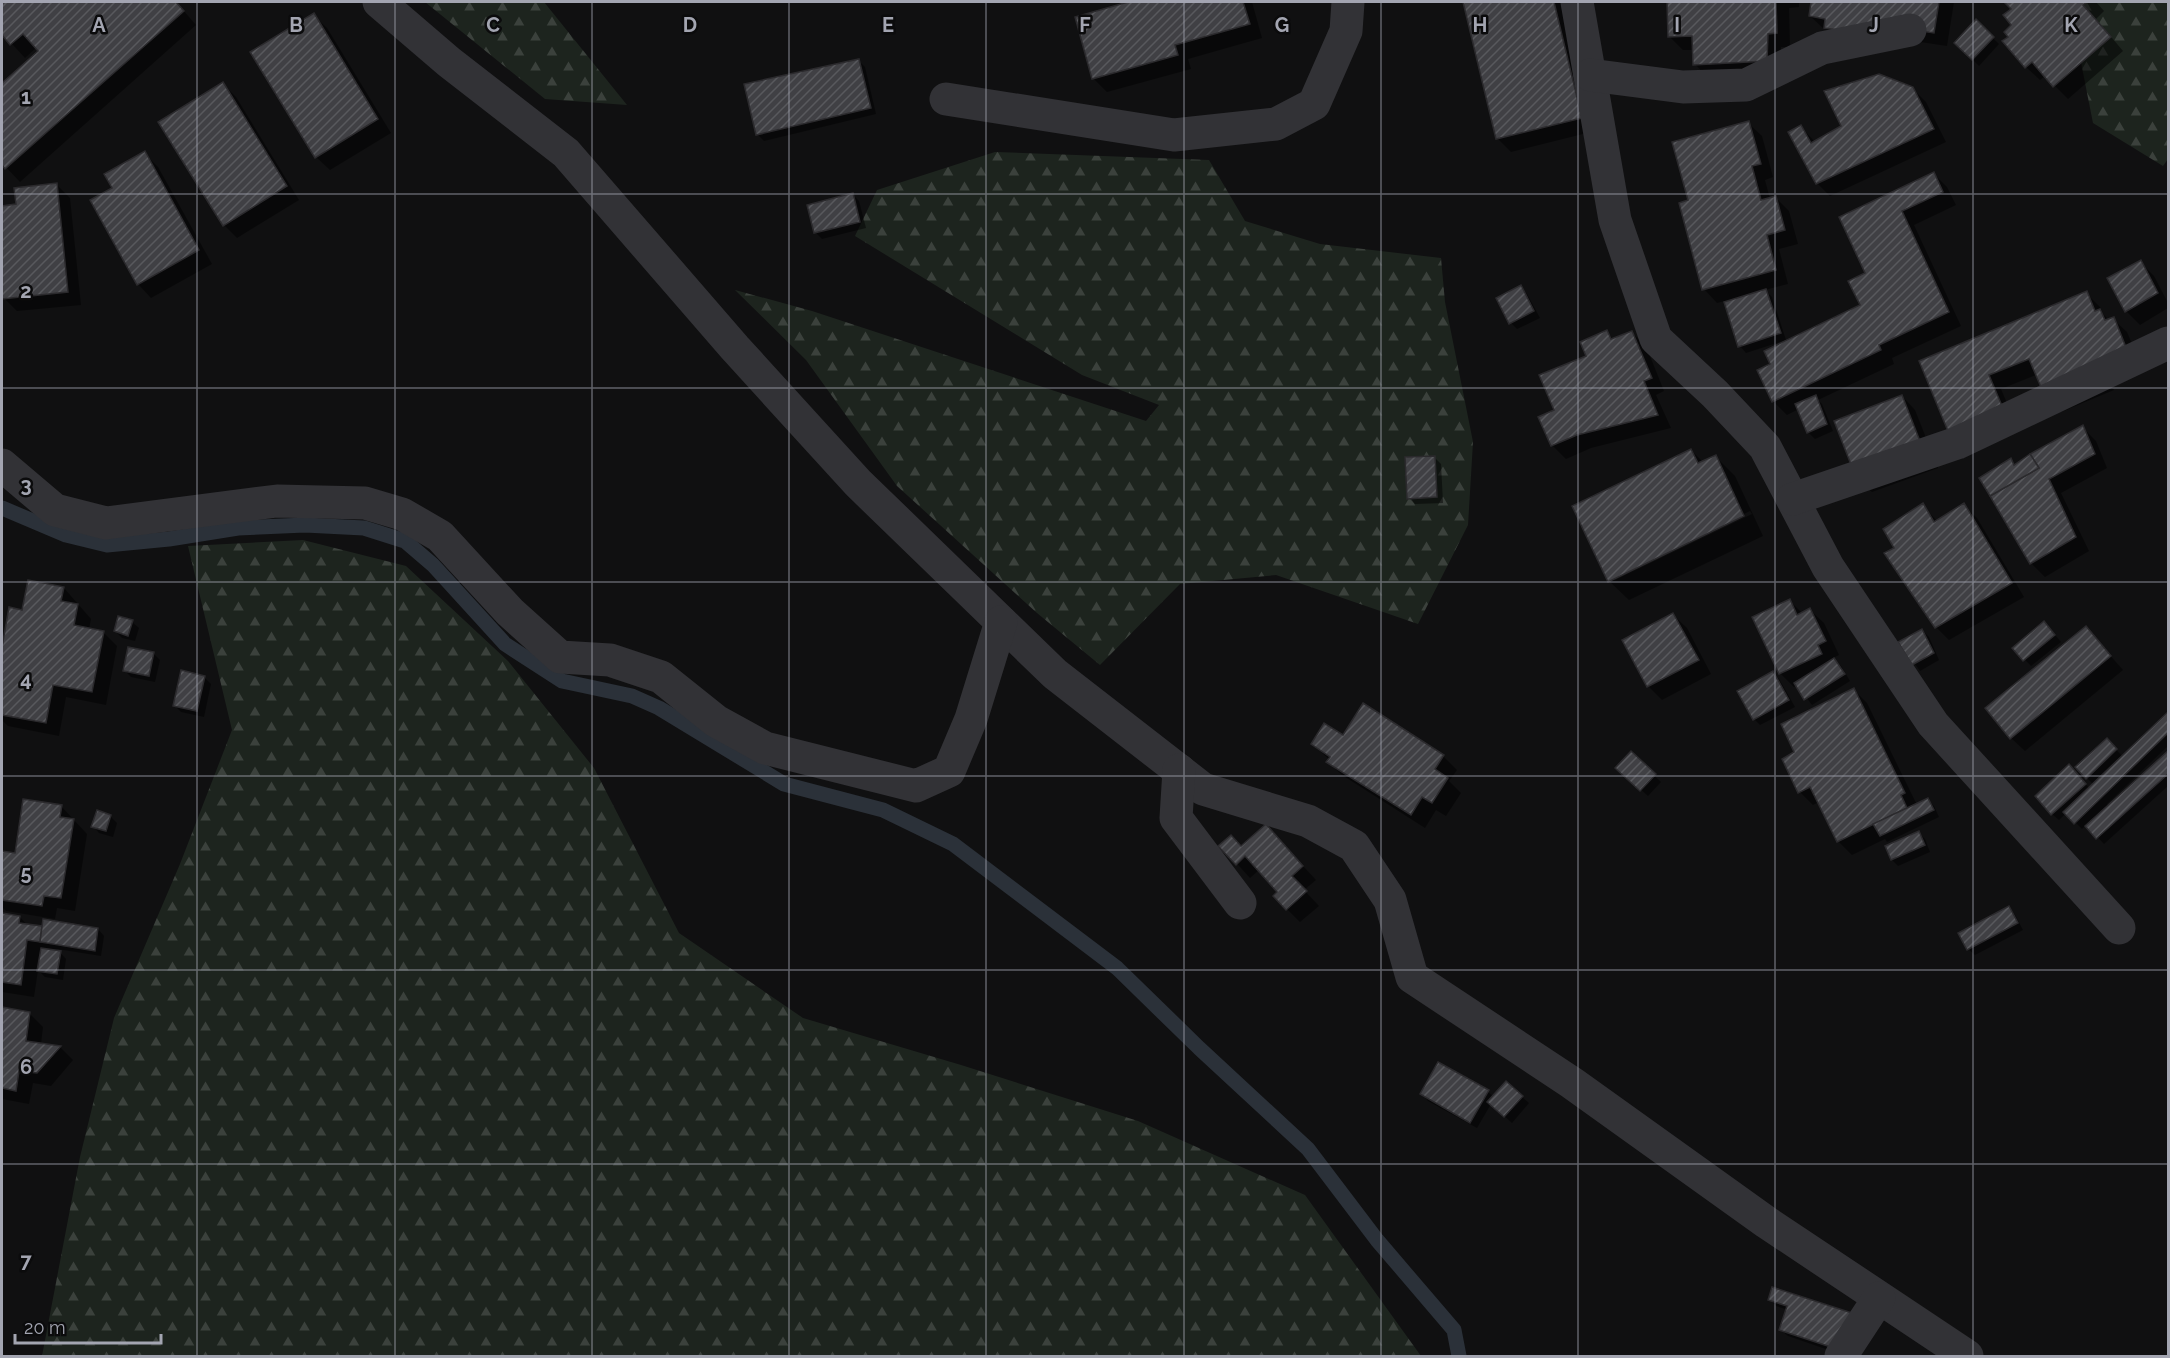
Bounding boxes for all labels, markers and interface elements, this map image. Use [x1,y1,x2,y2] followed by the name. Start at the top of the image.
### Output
[92,13,106,37] text: A
[289,13,303,37] text: B
[486,13,500,37] text: C
[683,13,697,37] text: D
[882,13,894,37] text: E
[1079,13,1091,37] text: F
[1275,13,1289,37] text: G
[1473,13,1487,37] text: H
[1674,13,1680,37] text: I
[1869,13,1879,37] text: J
[2064,13,2078,37] text: K
[21,85,31,109] text: 1
[20,279,32,303] text: 2
[20,473,32,497] text: 3
[20,667,32,691] text: 4
[20,861,32,885] text: 5
[20,1055,32,1079] text: 6
[20,1249,32,1273] text: 7
[15,1307,160,1345] scale bar
[24,1317,66,1338] text: 20 m

